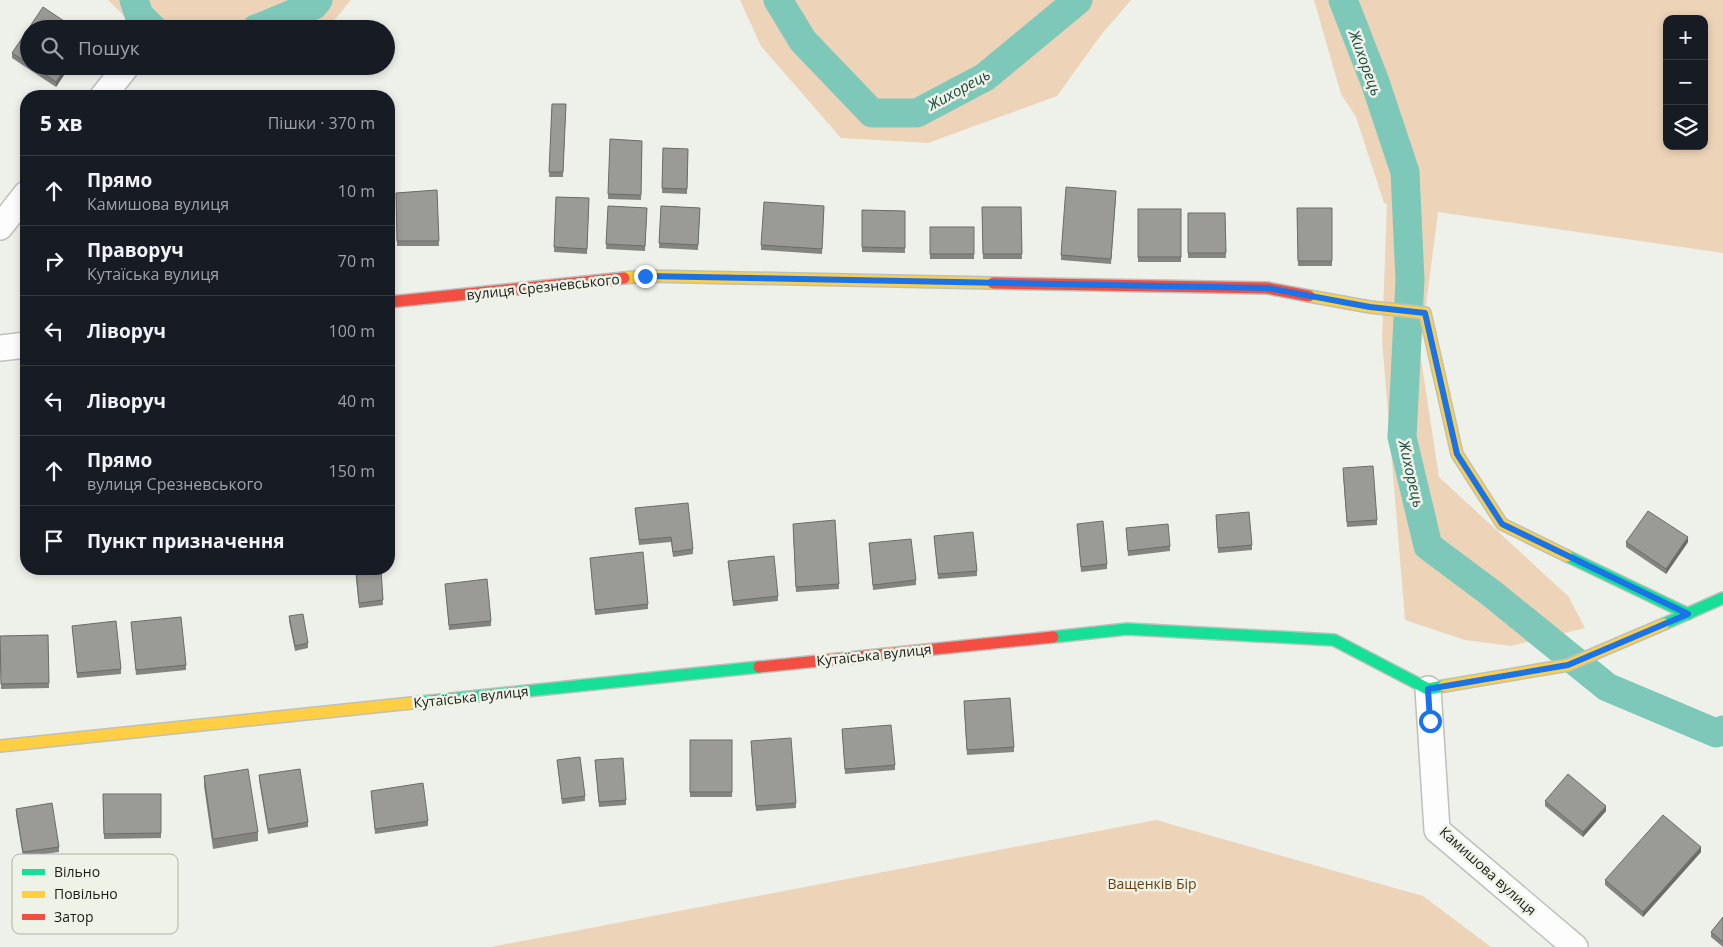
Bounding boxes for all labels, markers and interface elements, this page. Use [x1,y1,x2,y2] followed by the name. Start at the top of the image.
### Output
[1663,15,1708,150] map controls
[1663,15,1708,60] button: +
[20,20,395,75] search box
[1344,26,1387,98] water label: Жихорець
[38,34,66,62] icon: search
[78,35,140,61] text: Пошук
[1663,60,1708,105] button: −
[923,64,993,115] water label: Жихорець
[1663,105,1708,150] button: layers
[40,109,83,137] text: 5 хв
[268,112,375,134] text: Пішки · 370 m
[87,167,152,193] text: Прямо
[40,177,68,205] icon: ahead
[338,180,375,202] text: 10 m
[87,193,229,215] text: Камишова вулиця
[87,237,184,263] text: Праворуч
[40,247,68,275] icon: right
[338,250,375,272] text: 70 m
[87,263,219,285] text: Кутаїська вулиця
[634,265,657,288] route end
[465,269,621,304] street label: вулиця Срезневського
[40,317,68,345] icon: left
[87,318,166,344] text: Ліворуч
[329,320,375,342] text: 100 m
[40,387,68,415] icon: left
[87,388,166,414] text: Ліворуч
[338,390,375,412] text: 40 m
[1394,437,1429,510] water label: Жихорець
[87,447,152,473] text: Прямо
[40,457,68,485] icon: ahead
[329,460,375,482] text: 150 m
[87,473,263,495] text: вулиця Срезневського
[40,527,68,555] icon: arrive
[87,528,285,554] text: Пункт призначення
[815,639,932,670] street label: Кутаїська вулиця
[412,681,529,712] street label: Кутаїська вулиця
[1419,710,1442,733] route start
[1436,822,1541,919] street label: Камишова вулиця
[12,854,178,934] legend
[54,862,100,881] text: Вільно
[1107,874,1197,893] park label: Ващенків Бір
[54,884,118,903] text: Повільно
[54,907,94,926] text: Затор

